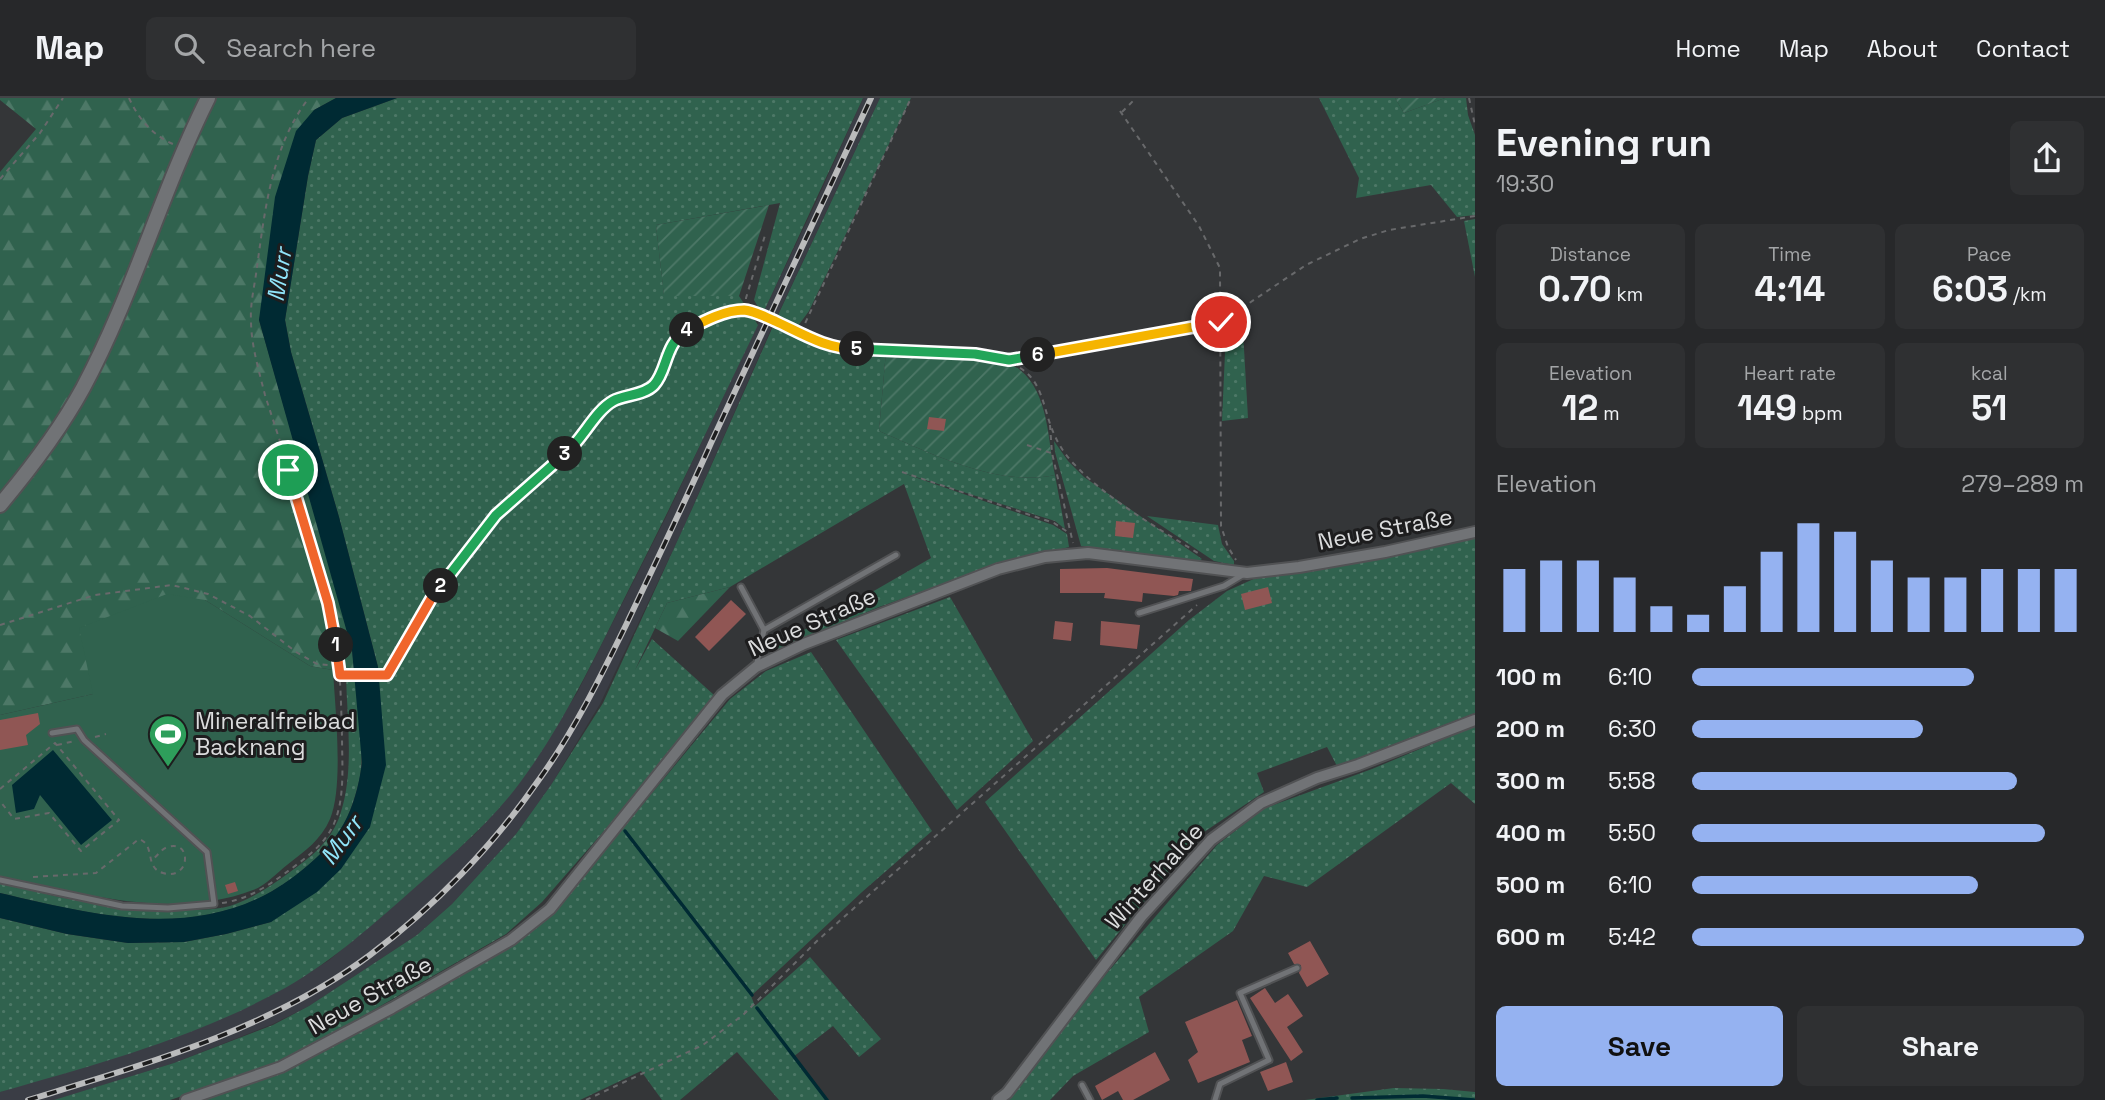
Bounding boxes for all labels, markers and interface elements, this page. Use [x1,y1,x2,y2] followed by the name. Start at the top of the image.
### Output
[146,17,636,80] search box
[35,27,104,69] text: Map
[170,29,208,67] icon: search
[226,31,376,65] text: Search here
[1675,33,1741,64] text: Home
[1779,33,1829,64] text: Map
[1867,33,1938,64] text: About
[1976,33,2070,64] text: Contact
[1496,119,1712,167] text: Evening run
[2010,121,2084,195] button: share
[1496,169,1554,199] text: 19:30
[1550,242,1631,267] text: Distance
[1768,242,1812,267] text: Time
[1967,242,2012,267] text: Pace
[260,243,299,304] water label: Murr
[1538,267,1612,311] text: 0.70
[1755,267,1825,311] text: 4:14
[1932,267,2008,311] text: 6:03
[1612,282,1643,307] text: km
[2008,282,2047,307] text: /km
[1191,292,1251,352] pin
[1202,303,1240,341] icon: check
[670,313,704,348] pin: 4
[680,317,693,342] text: 4
[840,331,874,366] pin: 5
[851,336,862,361] text: 5
[1020,338,1056,372] pin: 6
[1032,342,1043,367] text: 6
[1549,361,1632,386] text: Elevation
[1744,361,1836,386] text: Heart rate
[1971,361,2008,386] text: kcal
[1562,386,1598,430] text: 12
[1737,386,1797,430] text: 149
[1971,386,2007,430] text: 51
[1598,401,1620,426] text: m
[1797,401,1843,426] text: bpm
[548,436,582,472] pin: 3
[258,440,318,500] pin
[559,441,570,466] text: 3
[269,451,307,489] icon: arrive
[1496,469,1597,499] text: Elevation
[1961,469,2084,499] text: 279–289 m
[1315,501,1455,557] street label: Neue Straße
[424,568,458,603] pin: 2
[435,573,446,598] text: 2
[743,580,881,664] street label: Neue Straße
[318,628,354,662] pin: 1
[331,632,340,657] text: 1
[1496,662,1562,692] text: 100 m
[1608,662,1652,692] text: 6:10
[195,706,356,762] place label: Mineralfreibad Backnang
[147,713,189,768] sports icon: Mineralfreibad Backnang
[1496,714,1565,744] text: 200 m
[1608,714,1657,744] text: 6:30
[1496,766,1565,796] text: 300 m
[1608,766,1656,796] text: 5:58
[313,807,371,871] water label: Murr
[1098,816,1210,936] street label: Winterhalde
[1496,818,1566,848] text: 400 m
[1608,818,1656,848] text: 5:50
[1496,870,1565,900] text: 500 m
[1608,870,1652,900] text: 6:10
[1496,922,1566,952] text: 600 m
[1608,922,1656,952] text: 5:42
[303,949,437,1041] street label: Neue Straße
[1496,1006,1783,1086] button: Save
[1797,1006,2084,1086] button: Share

